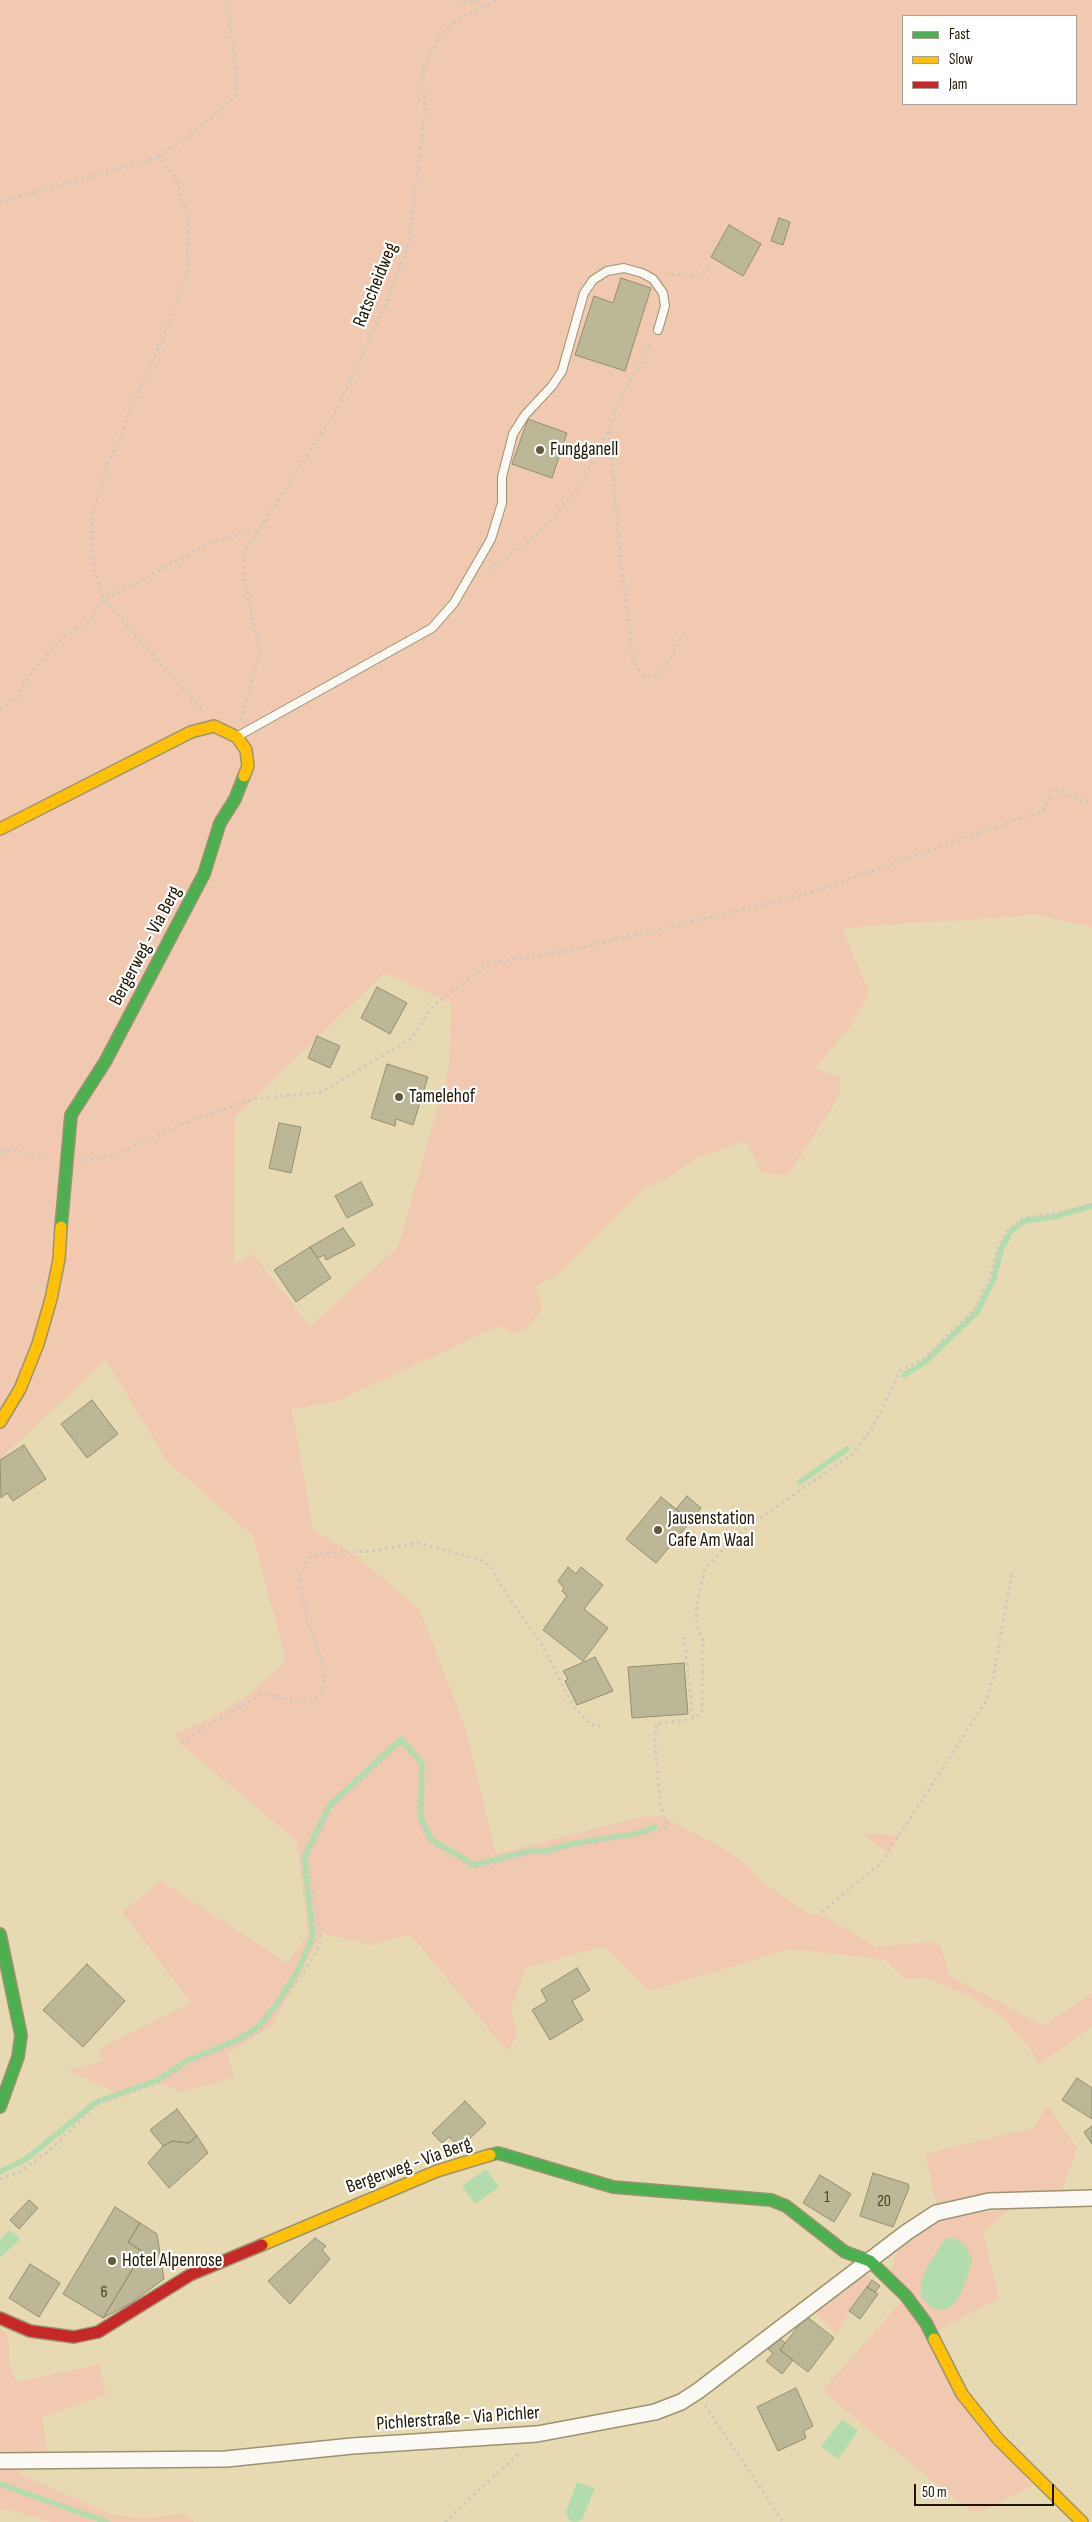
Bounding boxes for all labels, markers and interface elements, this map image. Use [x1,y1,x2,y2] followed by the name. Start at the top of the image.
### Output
[902,15,1077,105] legend
[949,25,970,44] text: Fast
[949,50,973,69] text: Slow
[949,75,967,94] text: Jam
[349,239,403,331] street label: Ratscheidweg
[550,439,618,461] place label: Fungganell
[534,444,546,456] marker: Fungganell
[105,882,187,1010] street label: Bergerweg - Via Berg
[409,1086,475,1108] place label: Tamelehof
[393,1091,405,1103] marker: Tamelehof
[668,1508,755,1552] place label: Jausenstation Cafe Am Waal
[652,1524,664,1536] marker: Jausenstation Cafe Am Waal
[343,2133,475,2199] street label: Bergerweg - Via Berg
[824,2188,830,2208] house number: 1
[877,2192,891,2212] house number: 20
[122,2250,222,2272] place label: Hotel Alpenrose
[106,2255,118,2267] marker: Hotel Alpenrose
[100,2283,108,2303] house number: 6
[376,2402,540,2436] street label: Pichlerstraße - Via Pichler
[917,2474,1057,2506] scale bar
[922,2483,947,2502] text: 50 m

